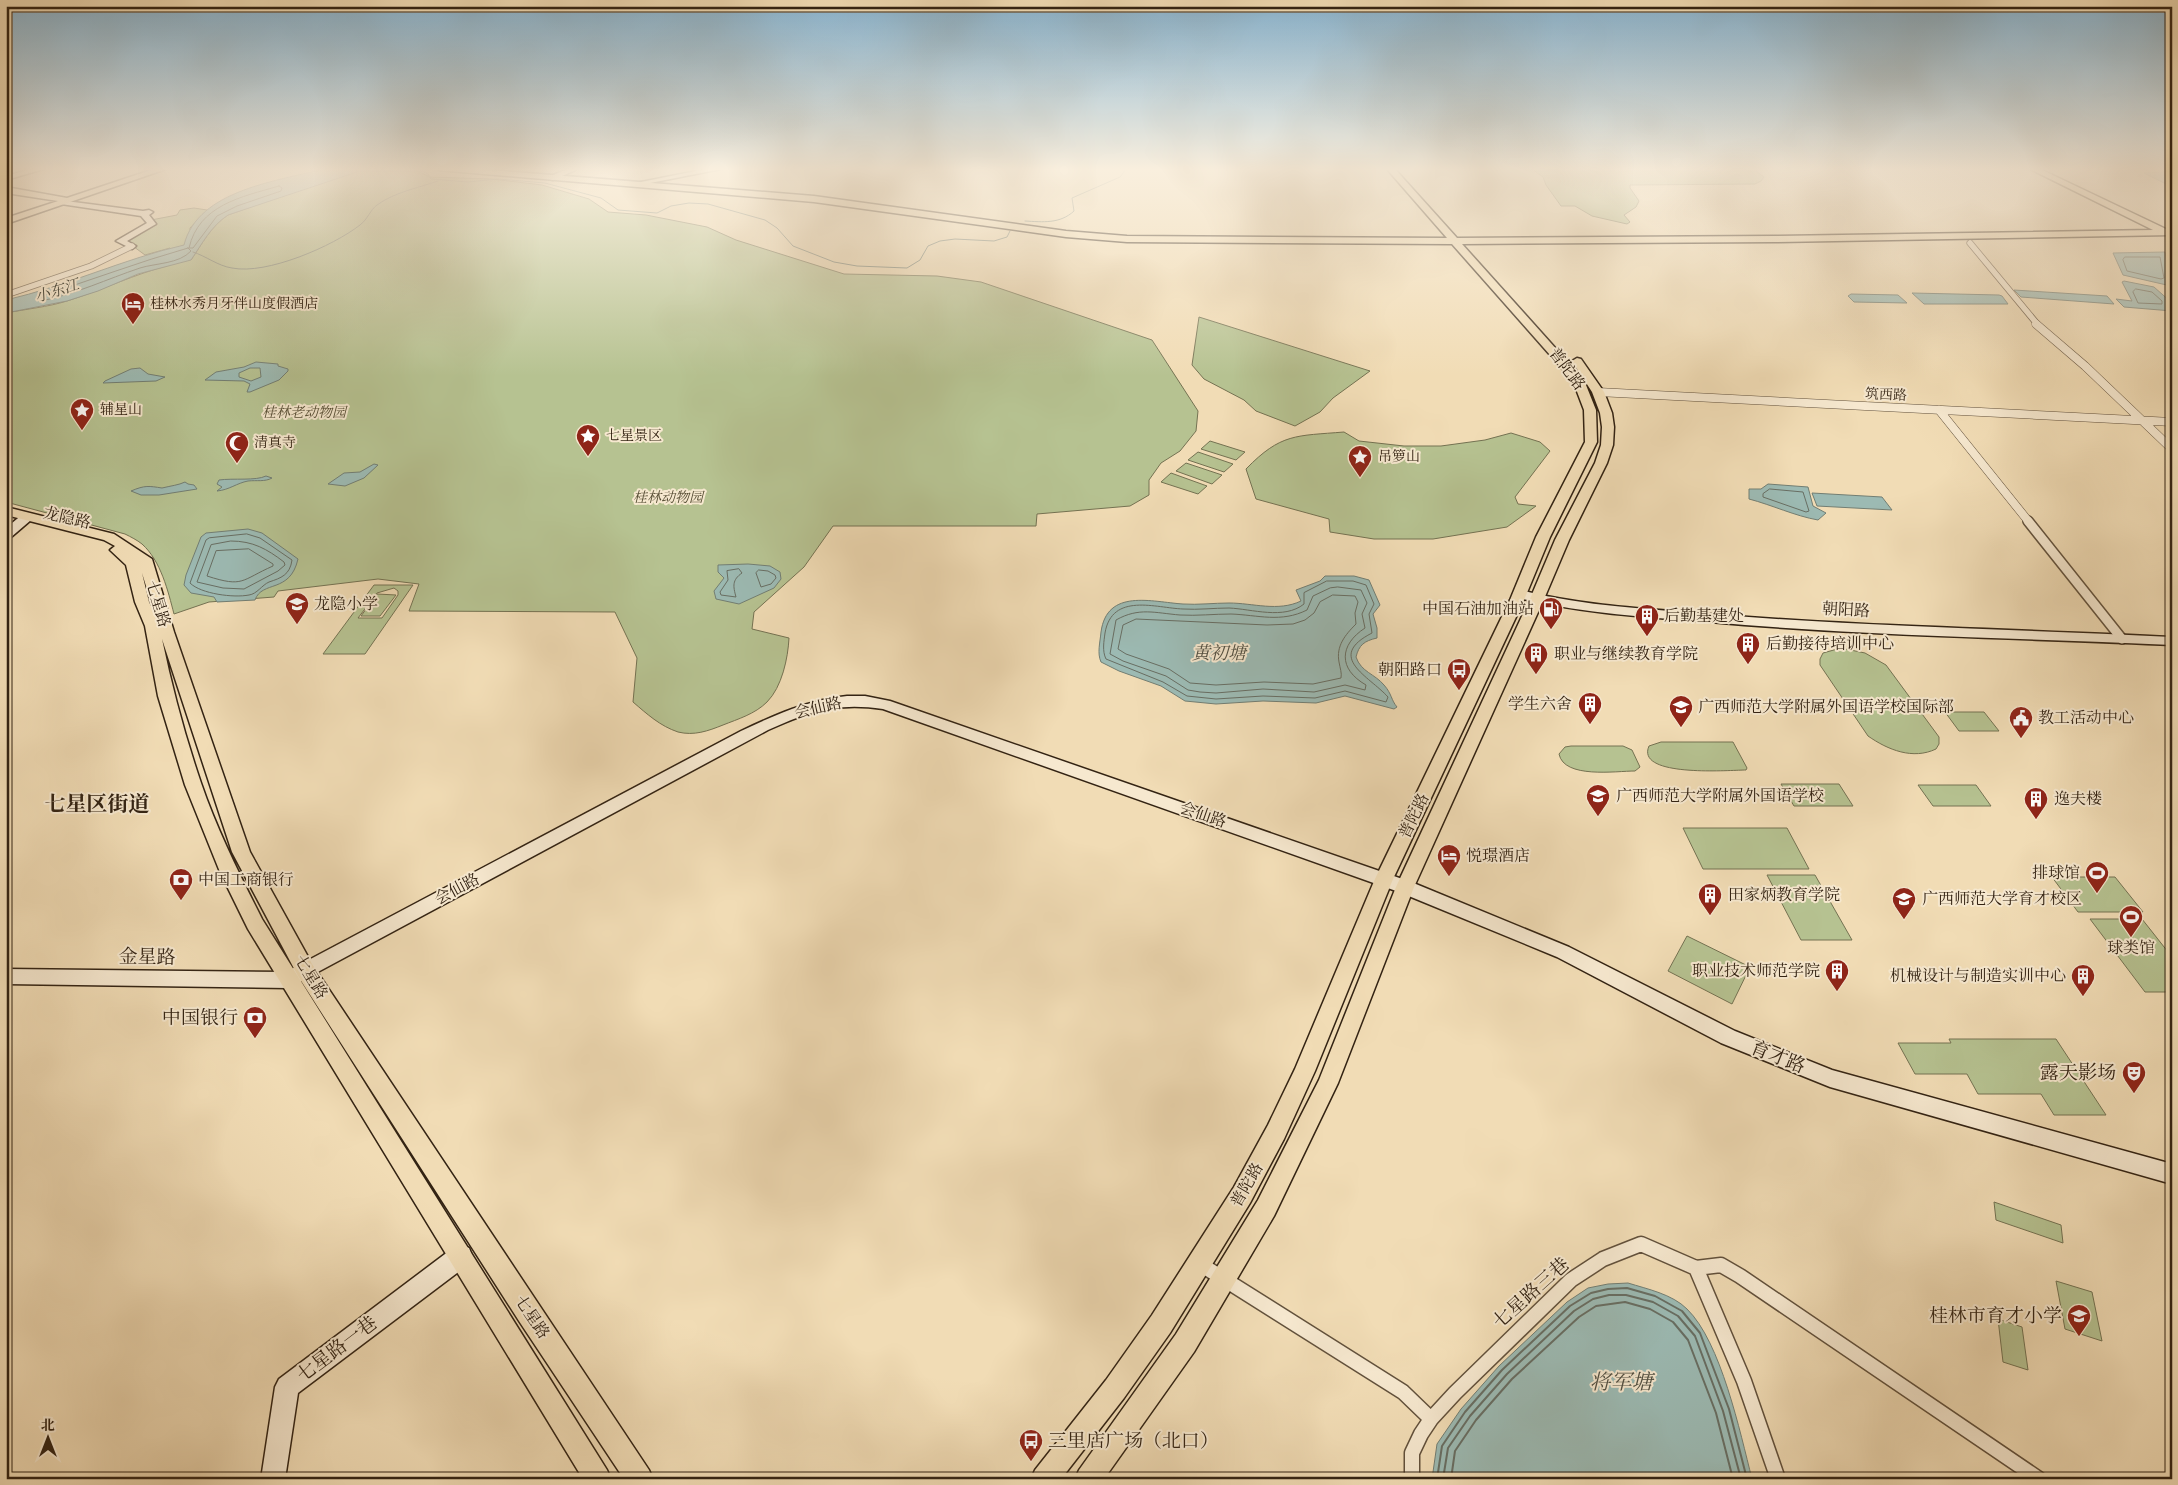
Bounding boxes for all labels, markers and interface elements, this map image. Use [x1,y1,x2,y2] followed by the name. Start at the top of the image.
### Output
[33,275,83,307] water label: 小东江
[120,291,146,325] hotel icon: 桂林水秀月牙伴山度假酒店
[150,295,318,313] place label: 桂林水秀月牙伴山度假酒店
[1545,344,1589,394] street label: 普陀路
[1865,385,1907,405] street label: 筑西路
[69,397,95,431] place icon: 辅星山
[100,401,142,419] place label: 辅星山
[262,404,348,422] park label: 桂林老动物园
[575,423,601,457] place icon: 七星景区
[606,427,662,445] place label: 七星景区
[224,430,250,464] mosque icon: 清真寺
[254,434,296,452] place label: 清真寺
[1347,444,1373,478] place icon: 吊箩山
[1378,448,1420,466] place label: 吊箩山
[633,489,705,507] park label: 桂林动物园
[41,503,93,533] street label: 龙隐路
[141,578,175,630] street label: 七星路
[284,591,310,625] school or university icon: 龙隐小学
[314,594,378,614] place label: 龙隐小学
[1538,596,1564,630] fuel station icon: 中国石油加油站
[1422,599,1534,619] place label: 中国石油加油站
[1822,599,1870,621] street label: 朝阳路
[1634,603,1660,637] building icon: 后勤基建处
[1664,606,1744,626] place label: 后勤基建处
[1735,631,1761,665] building icon: 后勤接待培训中心
[1766,634,1894,654] place label: 后勤接待培训中心
[1523,641,1549,675] building icon: 职业与继续教育学院
[1192,642,1249,665] water label: 黄初塘
[1554,644,1698,664] place label: 职业与继续教育学院
[1446,657,1472,691] bus stop icon: 朝阳路口
[1378,660,1442,680] place label: 朝阳路口
[1577,691,1603,725] building icon: 学生六舍
[792,693,844,723] street label: 会仙路
[1508,694,1572,714] place label: 学生六舍
[1668,694,1694,728] school or university icon: 广西师范大学附属外国语学校国际部
[1698,697,1954,717] place label: 广西师范大学附属外国语学校国际部
[2008,705,2034,739] public building icon: 教工活动中心
[2038,708,2134,728] place label: 教工活动中心
[1585,783,1611,817] school or university icon: 广西师范大学附属外国语学校
[1616,786,1824,806] place label: 广西师范大学附属外国语学校
[2023,786,2049,820] building icon: 逸夫楼
[2054,789,2102,809] place label: 逸夫楼
[1394,790,1434,842] street label: 普陀路
[45,792,150,818] district label: 七星区街道
[1177,798,1229,832] street label: 会仙路
[1436,843,1462,877] hotel icon: 悦璟酒店
[1466,846,1530,866] place label: 悦璟酒店
[2084,860,2110,894] sports icon: 排球馆
[2032,863,2080,883] place label: 排球馆
[168,867,194,901] bank icon: 中国工商银行
[431,869,483,909] street label: 会仙路
[198,870,294,890] place label: 中国工商银行
[1697,882,1723,916] building icon: 田家炳教育学院
[1728,885,1840,905] place label: 田家炳教育学院
[1891,886,1917,920] school or university icon: 广西师范大学育才校区
[1922,889,2082,909] place label: 广西师范大学育才校区
[2118,904,2144,938] sports icon: 球类馆
[2107,938,2155,958] place label: 球类馆
[118,945,176,969] street label: 金星路
[290,951,332,1003] street label: 七星路
[1824,958,1850,992] building icon: 职业技术师范学院
[1692,961,1820,981] place label: 职业技术师范学院
[2070,963,2096,997] building icon: 机械设计与制造实训中心
[1890,966,2066,986] place label: 机械设计与制造实训中心
[242,1005,268,1039] bank icon: 中国银行
[162,1006,238,1030] place label: 中国银行
[1747,1035,1809,1079] street label: 育才路
[2121,1060,2147,1094] theatre icon: 露天影场
[2040,1061,2116,1085] place label: 露天影场
[1226,1159,1268,1211] street label: 普陀路
[1488,1252,1574,1334] street label: 七星路三巷
[510,1292,554,1342] street label: 七星路
[2066,1303,2092,1337] school or university icon: 桂林市育才小学
[1929,1304,2062,1328] place label: 桂林市育才小学
[292,1311,382,1387] street label: 七星路一巷
[1590,1370,1655,1396] water label: 将军塘
[22,1412,72,1462] north arrow
[41,1417,55,1435] text: 北
[1018,1428,1044,1462] bus stop icon: 三里店广场（北口）
[1048,1429,1219,1453] place label: 三里店广场（北口）

